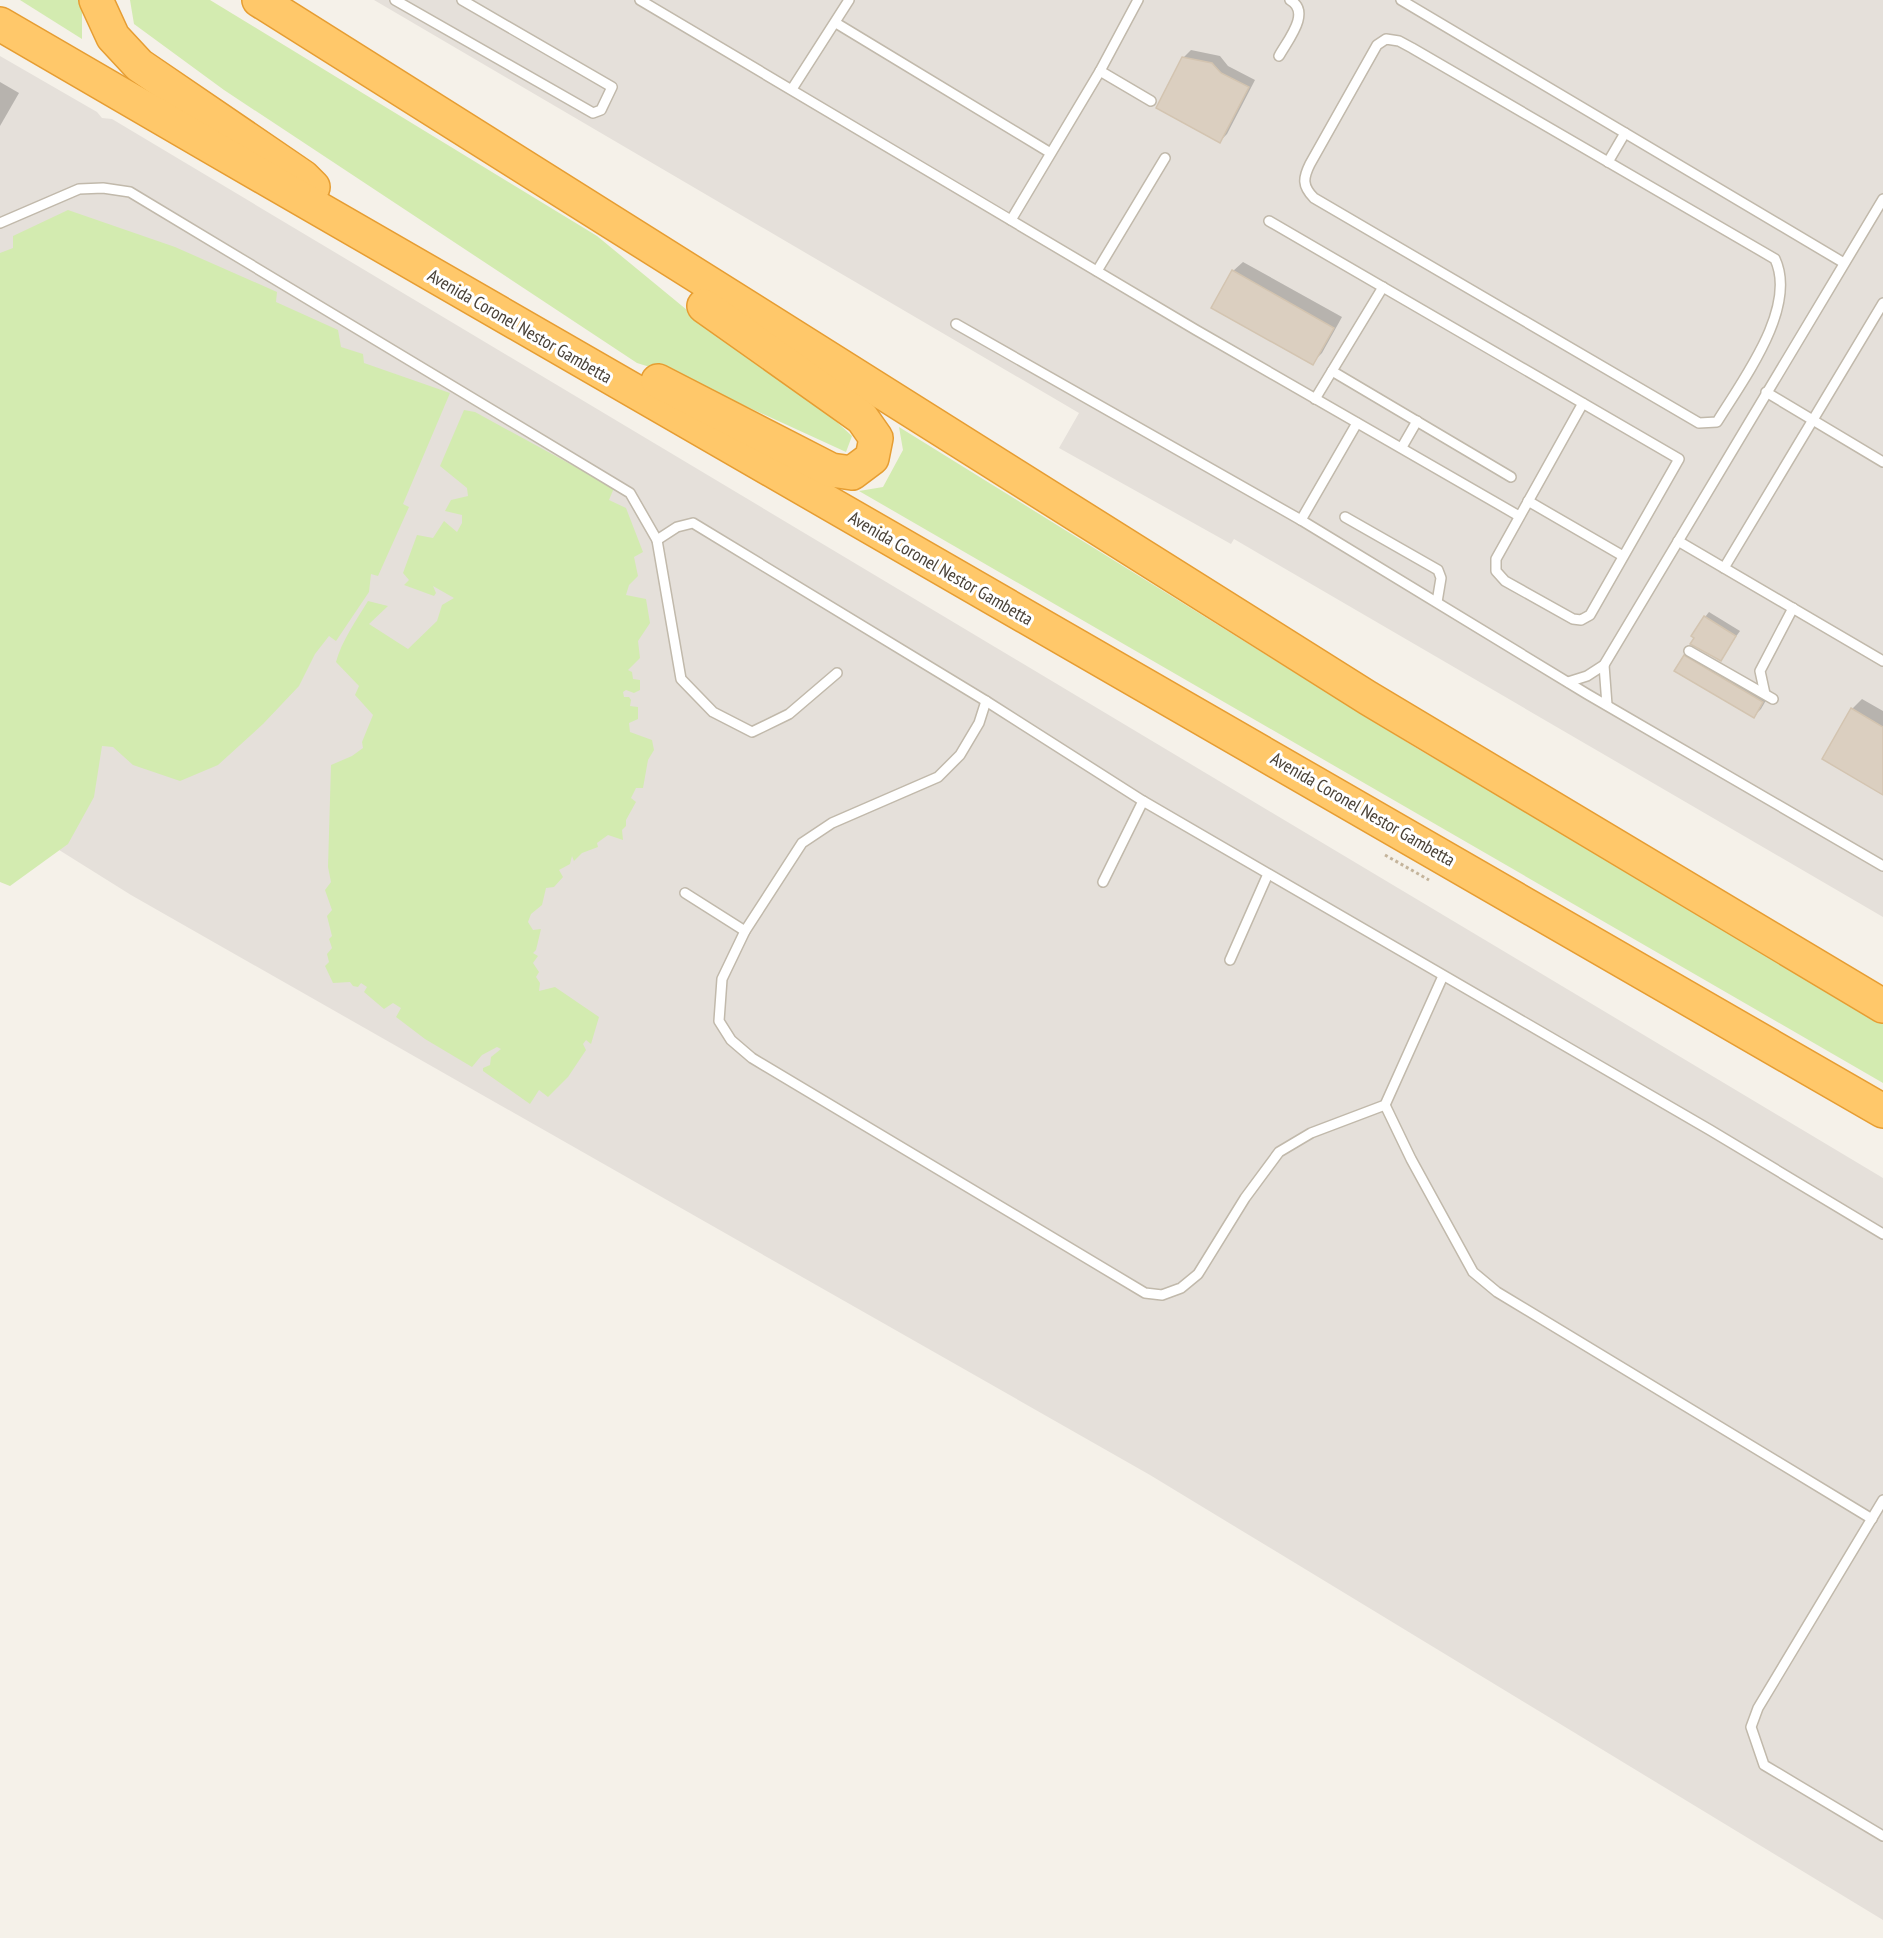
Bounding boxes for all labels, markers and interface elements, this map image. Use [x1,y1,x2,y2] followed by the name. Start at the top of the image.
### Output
[424,264,616,388] street label: Avenida Coronel Nestor Gambetta
[845,506,1037,630] street label: Avenida Coronel Nestor Gambetta
[1267,747,1459,871] street label: Avenida Coronel Nestor Gambetta

